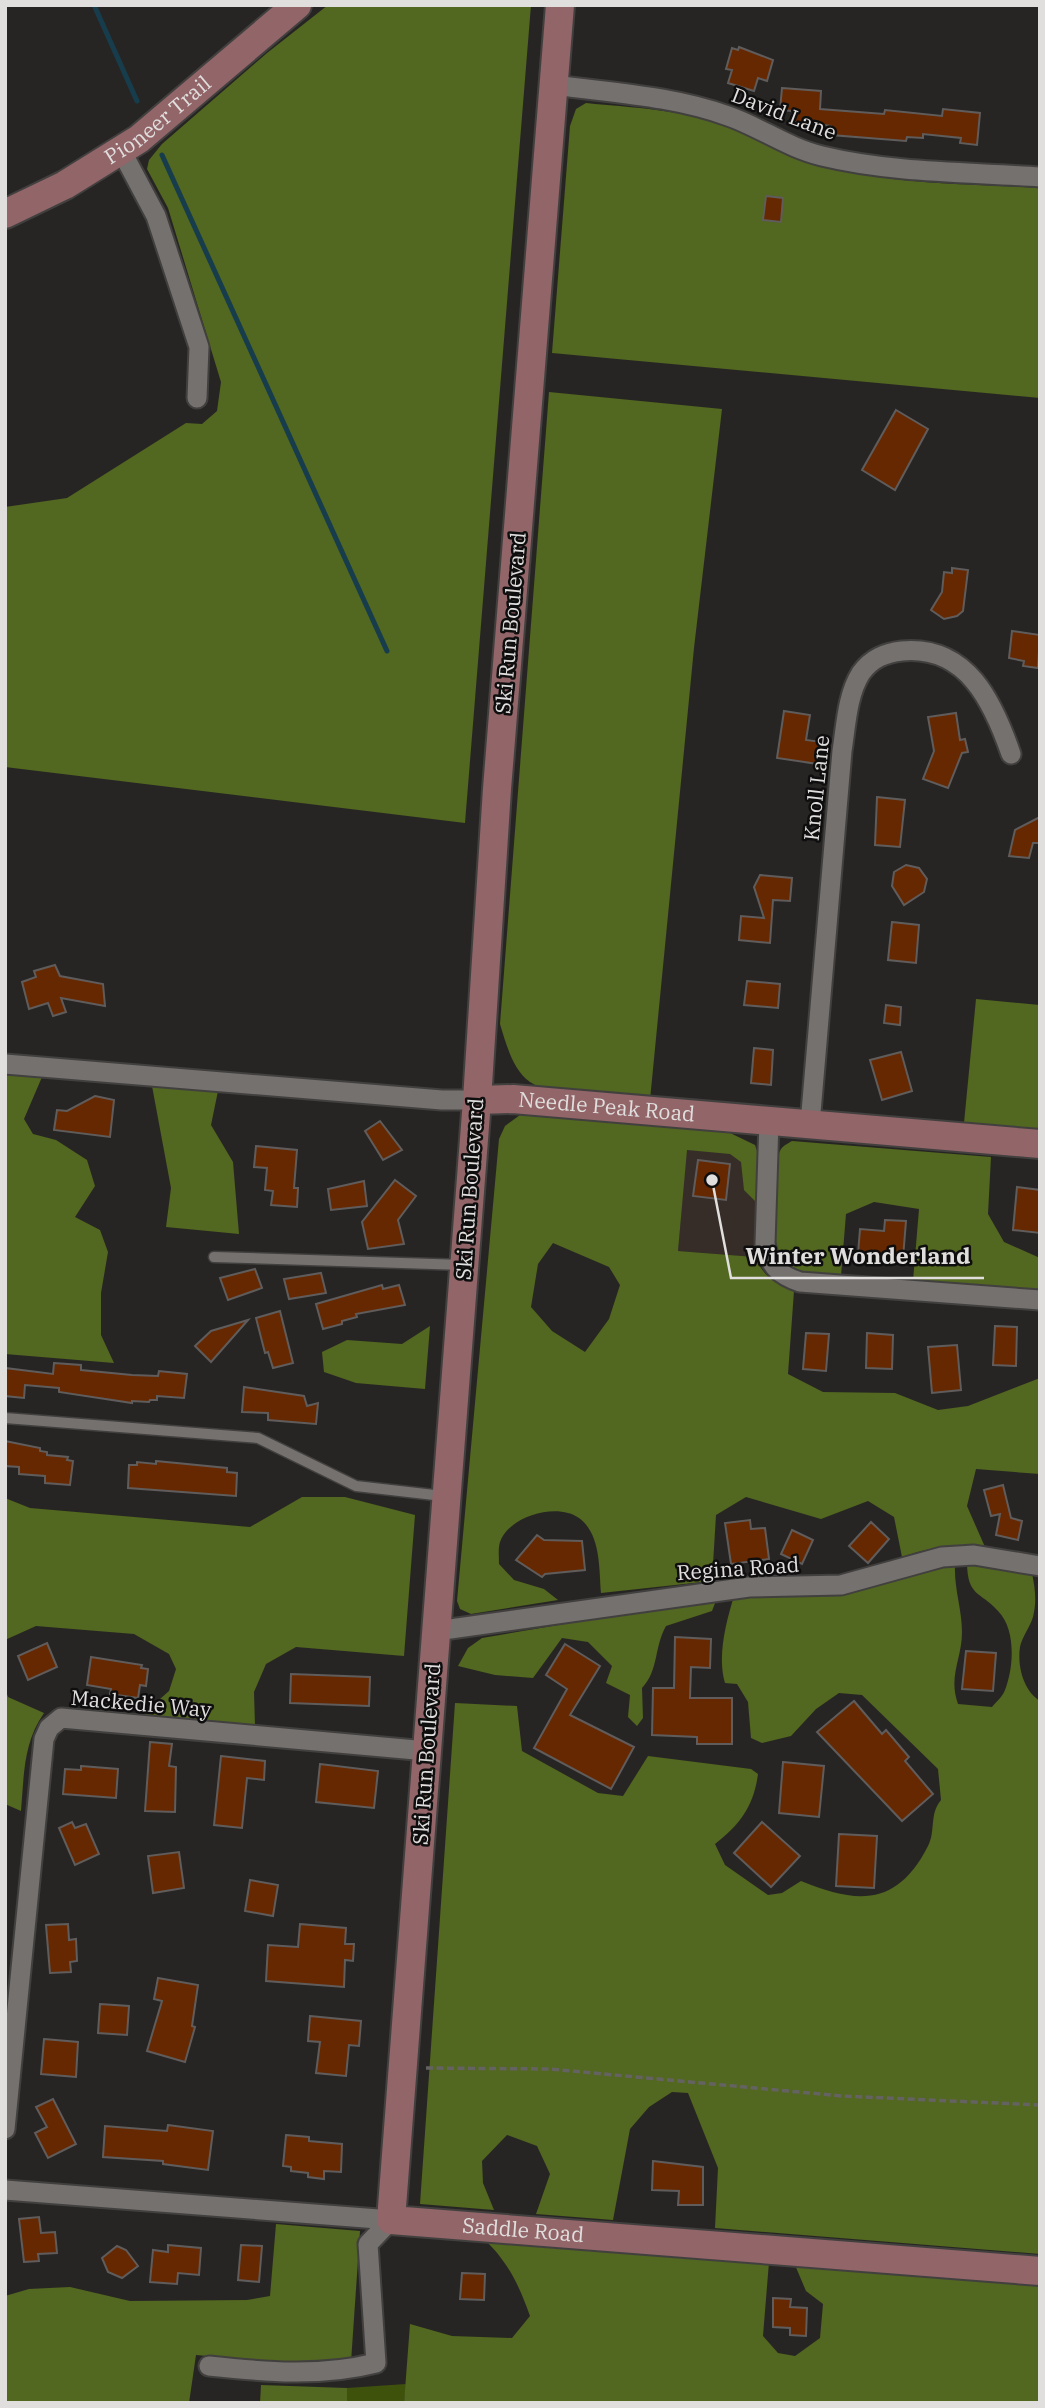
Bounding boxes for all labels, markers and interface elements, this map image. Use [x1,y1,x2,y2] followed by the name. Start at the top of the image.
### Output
[99,69,217,170] street label: Pioneer Trail
[728,80,841,146] street label: David Lane
[488,531,532,715] street label: Ski Run Boulevard
[797,734,835,842] street label: Knoll Lane
[517,1085,696,1128] street label: Needle Peak Road
[449,1097,489,1281] street label: Ski Run Boulevard
[731,1234,984,1278] callout: Winter Wonderland
[746,1240,970,1270] text: Winter Wonderland
[676,1550,800,1586] street label: Regina Road
[406,1662,446,1846] street label: Ski Run Boulevard
[70,1683,213,1723] street label: Mackedie Way
[461,2211,585,2248] street label: Saddle Road

